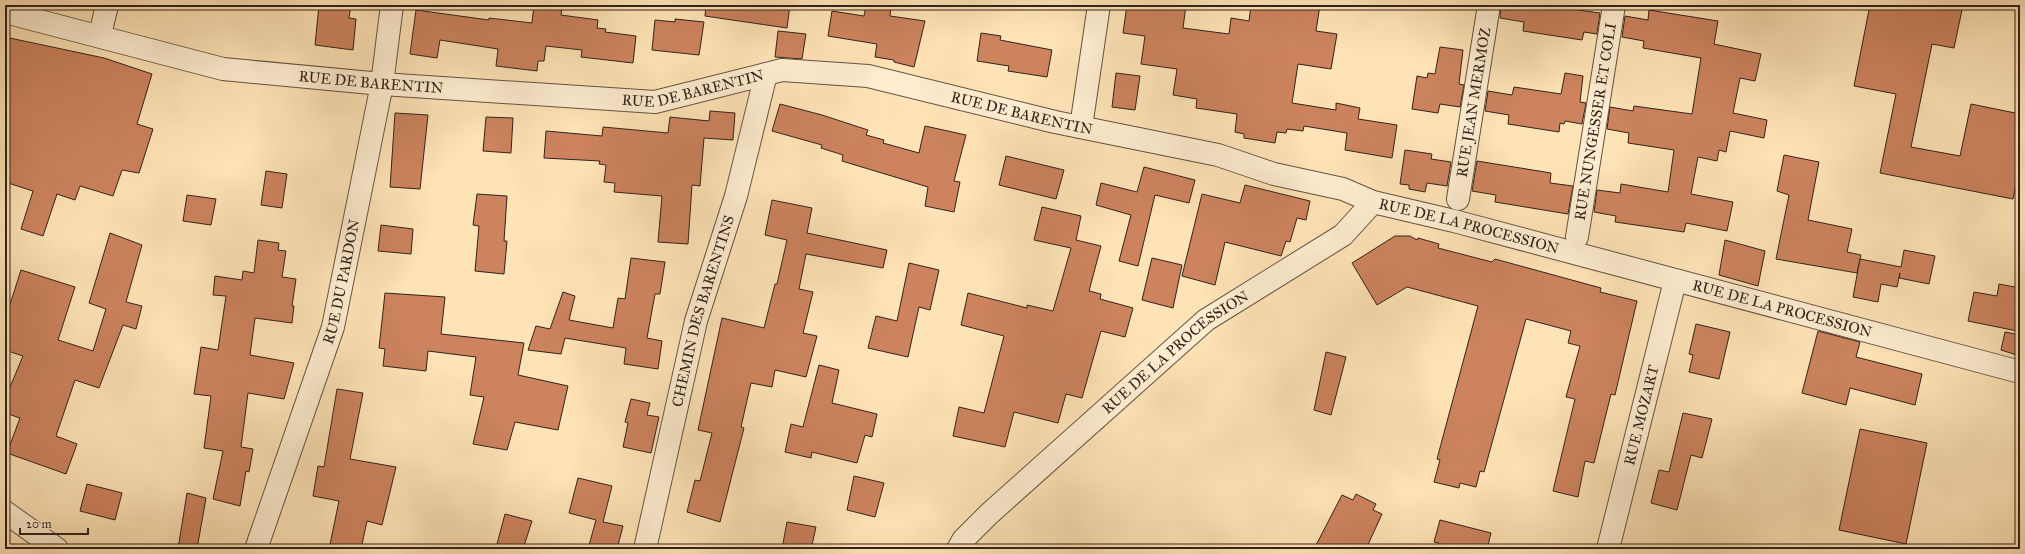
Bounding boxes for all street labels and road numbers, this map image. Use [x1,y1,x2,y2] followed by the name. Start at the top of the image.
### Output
[1571,21,1620,222] street label: RUE NUNGESSER ET COLI
[1453,26,1494,179] street label: RUE JEAN MERMOZ
[621,66,766,111] street label: RUE DE BARENTIN
[298,67,444,97] street label: RUE DE BARENTIN
[949,88,1094,138] street label: RUE DE BARENTIN
[1377,195,1561,258] street label: RUE DE LA PROCESSION
[668,213,738,409] street label: CHEMIN DES BARENTINS
[319,217,364,347] street label: RUE DU PARDON
[1690,276,1874,341] street label: RUE DE LA PROCESSION
[1098,287,1252,418] street label: RUE DE LA PROCESSION
[1620,363,1663,467] street label: RUE MOZART

